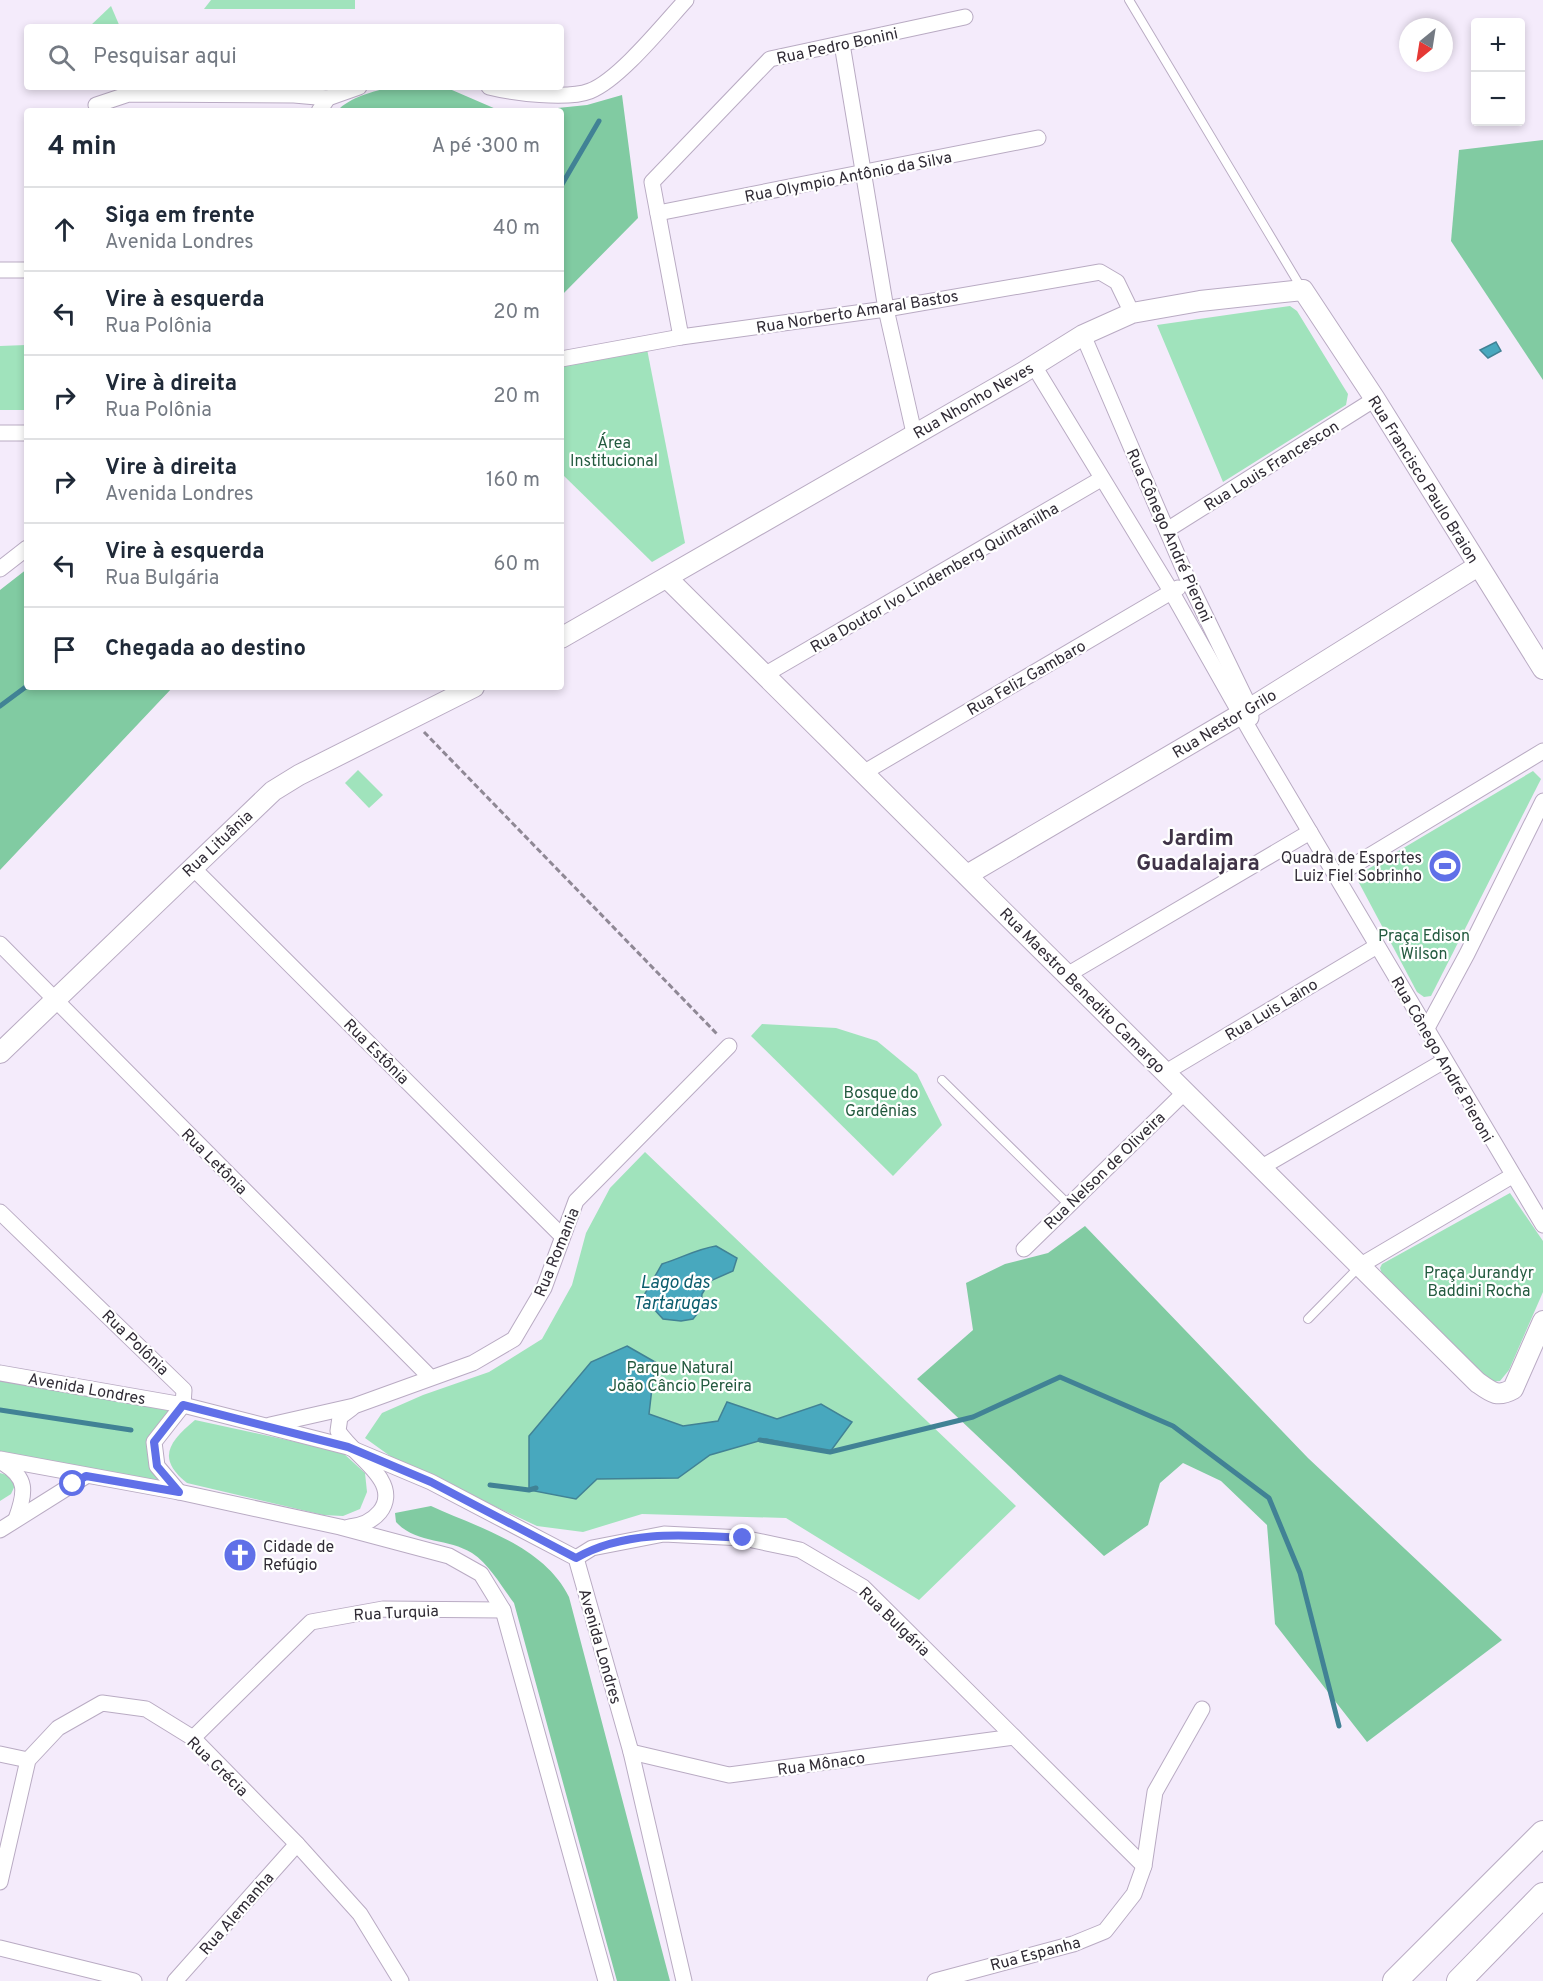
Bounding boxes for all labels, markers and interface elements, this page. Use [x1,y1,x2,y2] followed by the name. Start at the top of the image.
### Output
[1399,18,1453,72] north arrow
[1471,18,1525,126] map controls
[1471,18,1525,72] button: +
[24,24,564,90] search box
[775,24,900,70] street label: Rua Pedro Bonini
[45,41,78,74] icon: search
[93,44,237,71] text: Pesquisar aqui
[1471,72,1525,126] button: −
[48,131,117,164] text: 4 min
[432,134,540,160] text: A pé · 300 m
[743,148,954,208] street label: Rua Olympio Antônio da Silva
[105,203,255,230] text: Siga em frente
[48,213,81,246] icon: ahead
[493,216,540,242] text: 40 m
[105,230,254,256] text: Avenida Londres
[105,287,264,314] text: Vire à esquerda
[755,287,960,339] street label: Rua Norberto Amaral Bastos
[48,297,81,330] icon: left
[493,300,540,326] text: 20 m
[105,314,212,340] text: Rua Polônia
[910,359,1038,444] street label: Rua Nhonho Neves
[105,371,237,398] text: Vire à direita
[48,381,81,414] icon: right
[493,384,540,410] text: 20 m
[1362,392,1482,568] street label: Rua Francisco Paulo Braion
[105,398,212,424] text: Rua Polônia
[1201,417,1343,516] street label: Rua Louis Francescon
[570,432,658,472] park label: Área Institucional
[1121,446,1216,626] street label: Rua Cônego André Pieroni
[105,455,237,482] text: Vire à direita
[48,465,81,498] icon: right
[486,468,540,494] text: 160 m
[105,482,254,508] text: Avenida Londres
[807,499,1063,658] street label: Rua Doutor Ivo Lindemberg Quintanilha
[105,539,264,566] text: Vire à esquerda
[48,549,81,582] icon: left
[494,552,540,578] text: 60 m
[105,566,219,592] text: Rua Bulgária
[48,633,81,666] icon: arrive
[105,636,306,663] text: Chegada ao destino
[964,637,1090,721] street label: Rua Feliz Gambaro
[1169,686,1281,764] street label: Rua Nestor Grilo
[179,807,258,882] street label: Rua Lituânia
[1136,826,1260,878] district label: Jardim Guadalajara
[1427,848,1463,884] sports icon: Quadra de Esportes Luiz Fiel Sobrinho
[1281,849,1422,887] place label: Quadra de Esportes Luiz Fiel Sobrinho
[994,904,1169,1079] street label: Rua Maestro Benedito Camargo
[1378,927,1470,965] park label: Praça Edison Wilson
[1386,974,1497,1146] street label: Rua Cônego André Pieroni
[1222,975,1322,1046] street label: Rua Luis Laino
[339,1015,413,1089] street label: Rua Estônia
[844,1084,919,1122] park label: Bosque do Gardênias
[1040,1108,1170,1235] street label: Rua Nelson de Oliveira
[176,1125,251,1200] street label: Rua Letônia
[531,1205,585,1300] street label: Rua Romania
[1424,1264,1534,1302] park label: Praça Jurandyr Baddini Rocha
[633,1272,718,1316] water label: Lago das Tartarugas
[97,1307,172,1380] street label: Rua Polônia
[608,1359,752,1397] park label: Parque Natural João Câncio Pereira
[26,1370,147,1410] street label: Avenida Londres
[59,1470,85,1496] route start
[729,1524,755,1550] route end
[222,1537,258,1573] church icon: Cidade de Refúgio
[263,1538,334,1576] place label: Cidade de Refúgio
[854,1583,933,1661] street label: Rua Bulgária
[573,1587,625,1707] street label: Avenida Londres
[353,1602,439,1626] street label: Rua Turquia
[182,1733,251,1802] street label: Rua Grécia
[776,1749,867,1781] street label: Rua Mônaco
[196,1869,279,1960] street label: Rua Alemanha
[988,1933,1083,1977] street label: Rua Espanha

